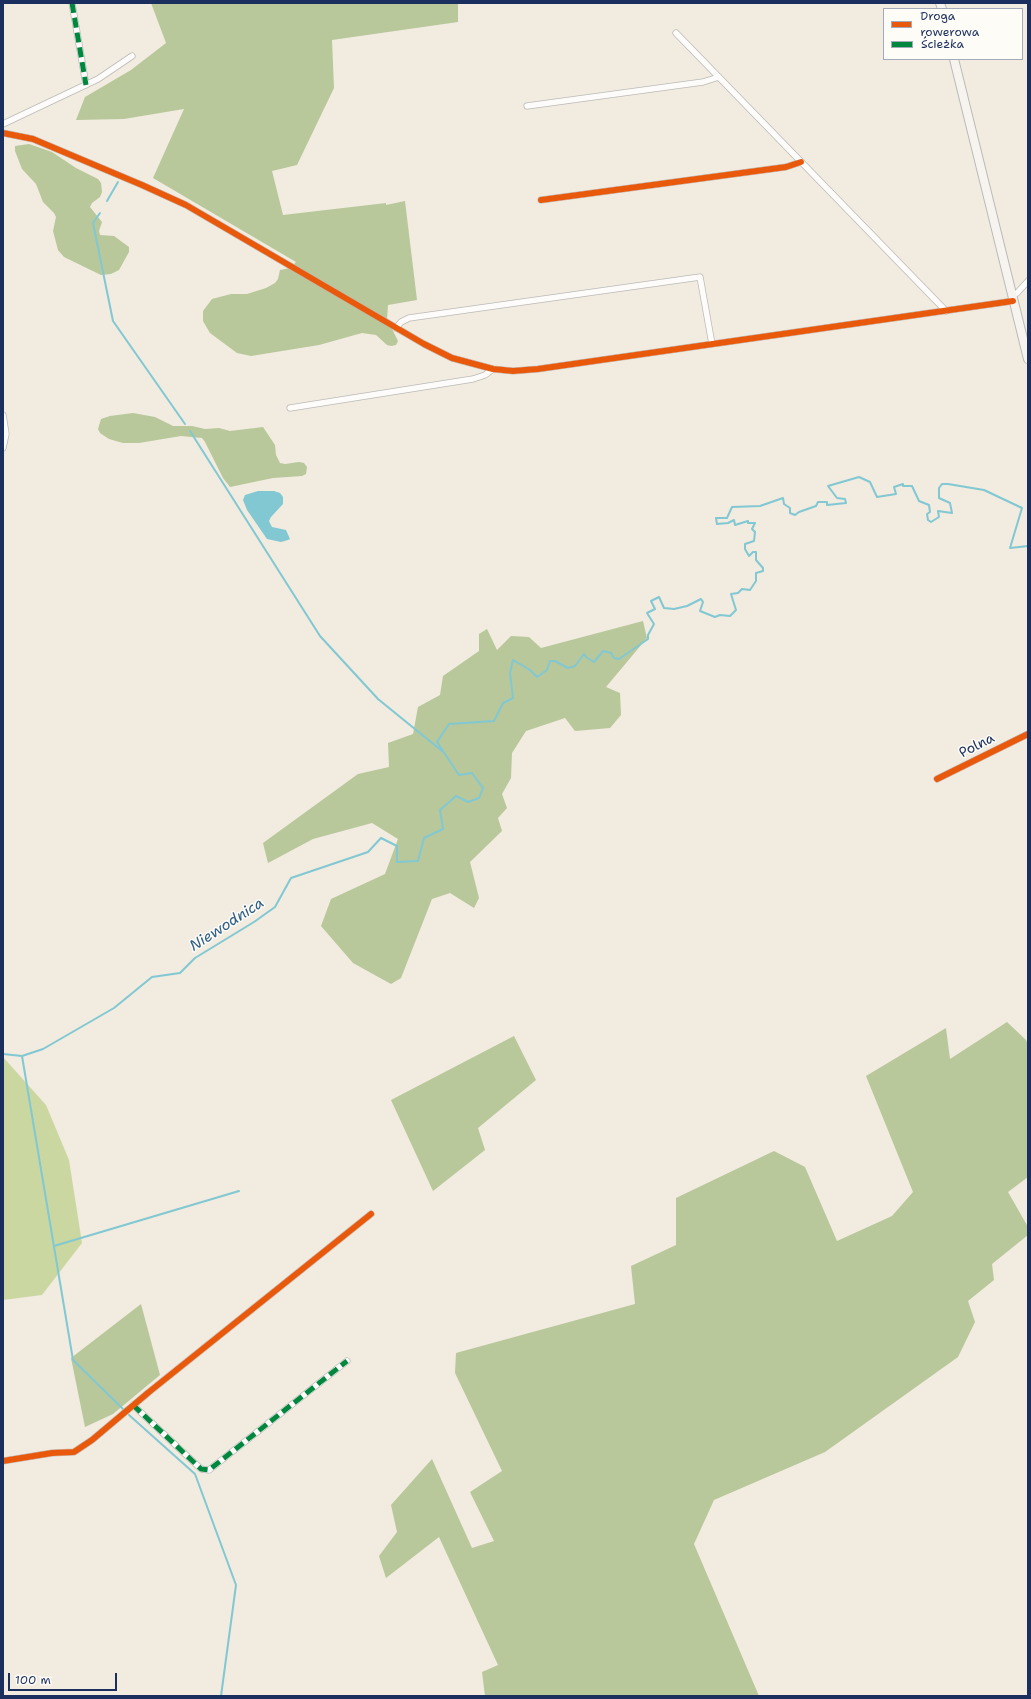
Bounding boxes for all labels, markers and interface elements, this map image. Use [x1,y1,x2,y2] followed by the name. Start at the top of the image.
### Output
[883,8,1023,60] legend
[920,8,979,40] text: Droga rowerowa
[921,36,964,52] text: Ścieżka
[956,730,998,762] street label: Polna
[186,894,268,956] water label: Niewodnica
[10,1665,119,1691] scale bar
[15,1672,51,1688] text: 100 m

